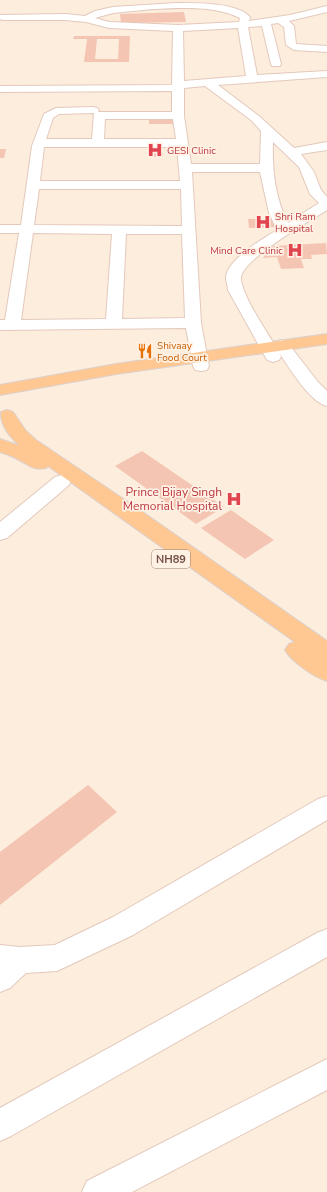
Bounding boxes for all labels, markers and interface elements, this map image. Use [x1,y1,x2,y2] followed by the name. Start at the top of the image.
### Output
[146,141,164,159] hospital icon: GESI Clinic
[167,144,216,158] place label: GESI Clinic
[275,210,316,236] place label: Shri Ram Hospital
[254,213,272,231] hospital icon: Shri Ram Hospital
[286,241,304,259] hospital icon: Mind Care Clinic
[210,244,283,258] place label: Mind Care Clinic
[157,339,207,365] place label: Shivaay Food Court
[136,342,154,360] restaurant icon: Shivaay Food Court
[123,484,222,514] place label: Prince Bijay Singh Memorial Hospital
[225,490,243,508] hospital icon: Prince Bijay Singh Memorial Hospital
[152,550,190,568] road number: NH89

